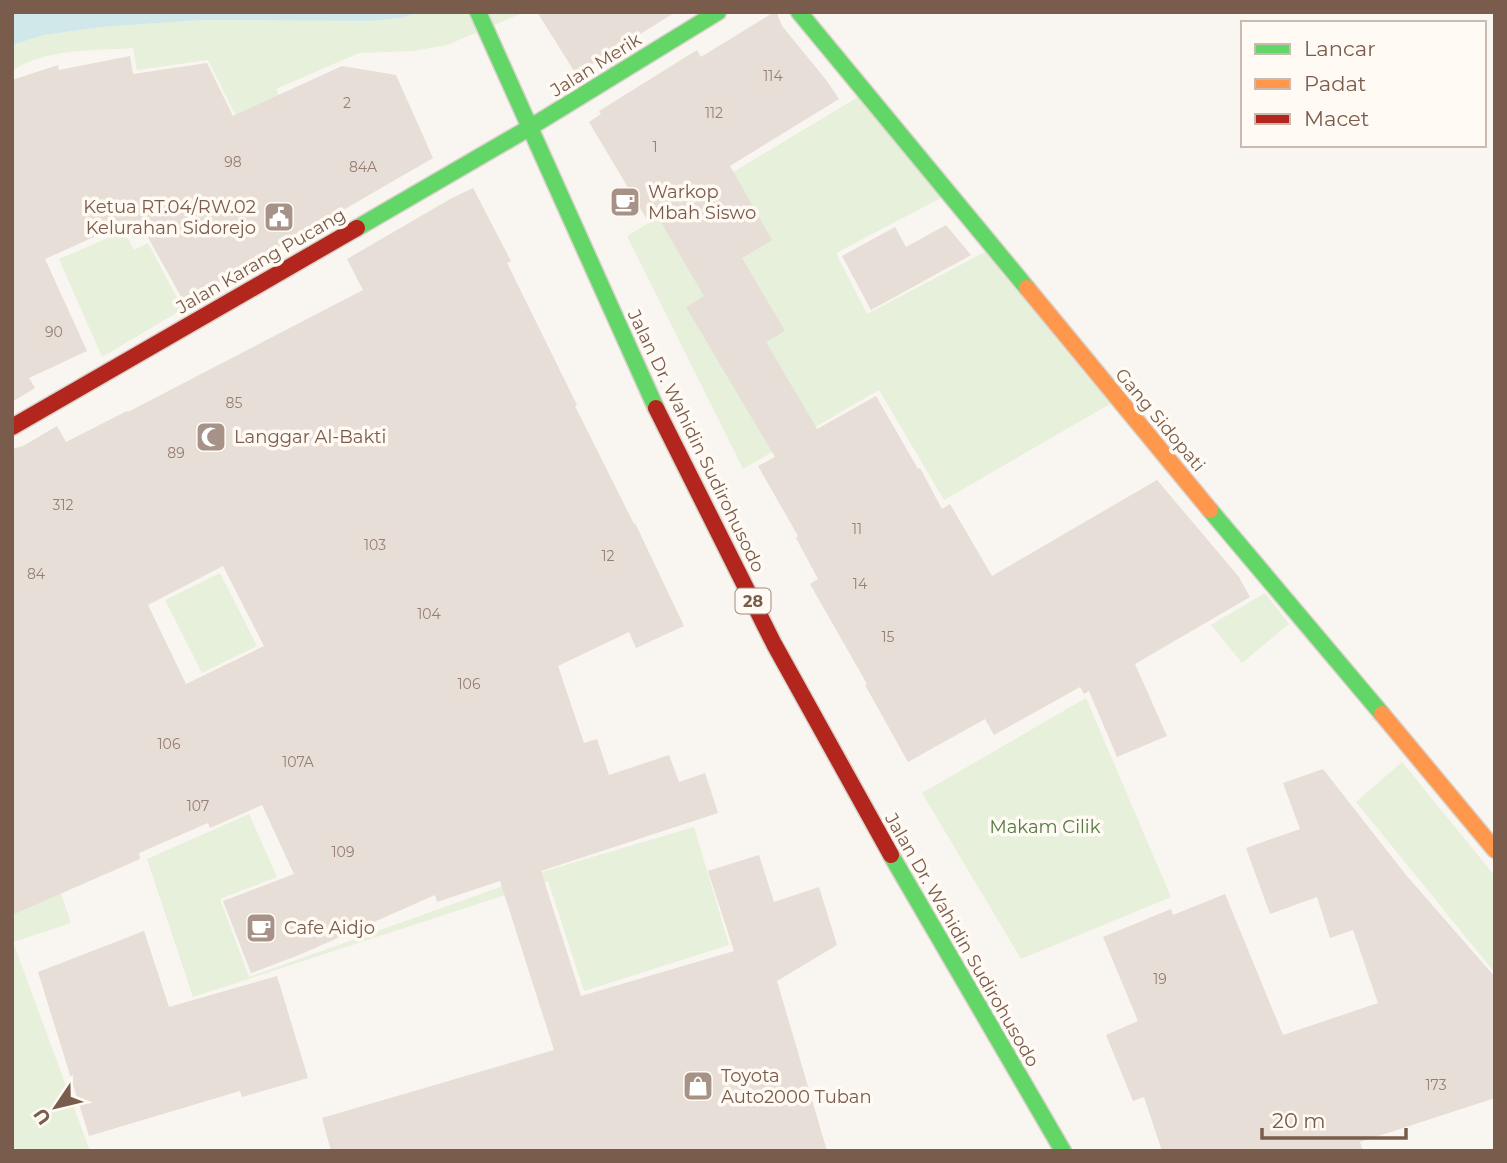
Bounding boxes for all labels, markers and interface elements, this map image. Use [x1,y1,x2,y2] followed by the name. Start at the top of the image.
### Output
[1241,21,1486,147] legend
[546,28,646,102] street label: Jalan Merik
[1304,36,1376,61] text: Lancar
[763,67,783,85] house number: 114
[1304,71,1366,96] text: Padat
[343,94,351,112] house number: 2
[705,104,723,122] house number: 112
[1304,106,1369,131] text: Macet
[652,138,658,156] house number: 1
[224,153,242,171] house number: 98
[349,158,378,176] house number: 84A
[648,181,756,224] place label: Warkop Mbah Siswo
[608,185,642,219] cafe icon: Warkop Mbah Siswo
[83,196,256,239] place label: Ketua RT.04/RW.02 Kelurahan Sidorejo
[262,200,296,234] public building icon: Ketua RT.04/RW.02 Kelurahan Sidorejo
[172,204,350,319] street label: Jalan Karang Pucang
[622,305,769,576] street label: Jalan Dr. Wahidin Sudirohusodo
[45,323,63,341] house number: 90
[1110,364,1210,476] street label: Gang Sidopati
[226,394,243,412] house number: 85
[194,420,228,454] mosque icon: Langgar Al-Bakti
[234,426,386,448] place label: Langgar Al-Bakti
[167,444,185,462] house number: 89
[53,496,73,514] house number: 312
[852,520,862,538] house number: 11
[364,536,386,554] house number: 103
[601,547,615,565] house number: 12
[27,565,46,583] house number: 84
[853,575,868,593] house number: 14
[736,588,770,614] road number: 28
[417,605,442,623] house number: 104
[882,628,895,646] house number: 15
[458,675,481,693] house number: 106
[158,735,181,753] house number: 106
[282,753,315,771] house number: 107A
[187,797,209,815] house number: 107
[880,808,1044,1071] street label: Jalan Dr. Wahidin Sudirohusodo
[990,816,1101,838] park label: Makam Cilik
[332,843,354,861] house number: 109
[244,911,278,945] cafe icon: Cafe Aidjo
[284,917,375,939] place label: Cafe Aidjo
[1153,970,1167,988] house number: 19
[721,1065,872,1108] place label: Toyota Auto2000 Tuban
[681,1069,715,1103] shop icon: Toyota Auto2000 Tuban
[21,1072,91,1142] north arrow
[1425,1076,1447,1094] house number: 173
[1262,1096,1406,1140] scale bar
[29,1104,56,1129] text: U
[1272,1108,1326,1133] text: 20 m

